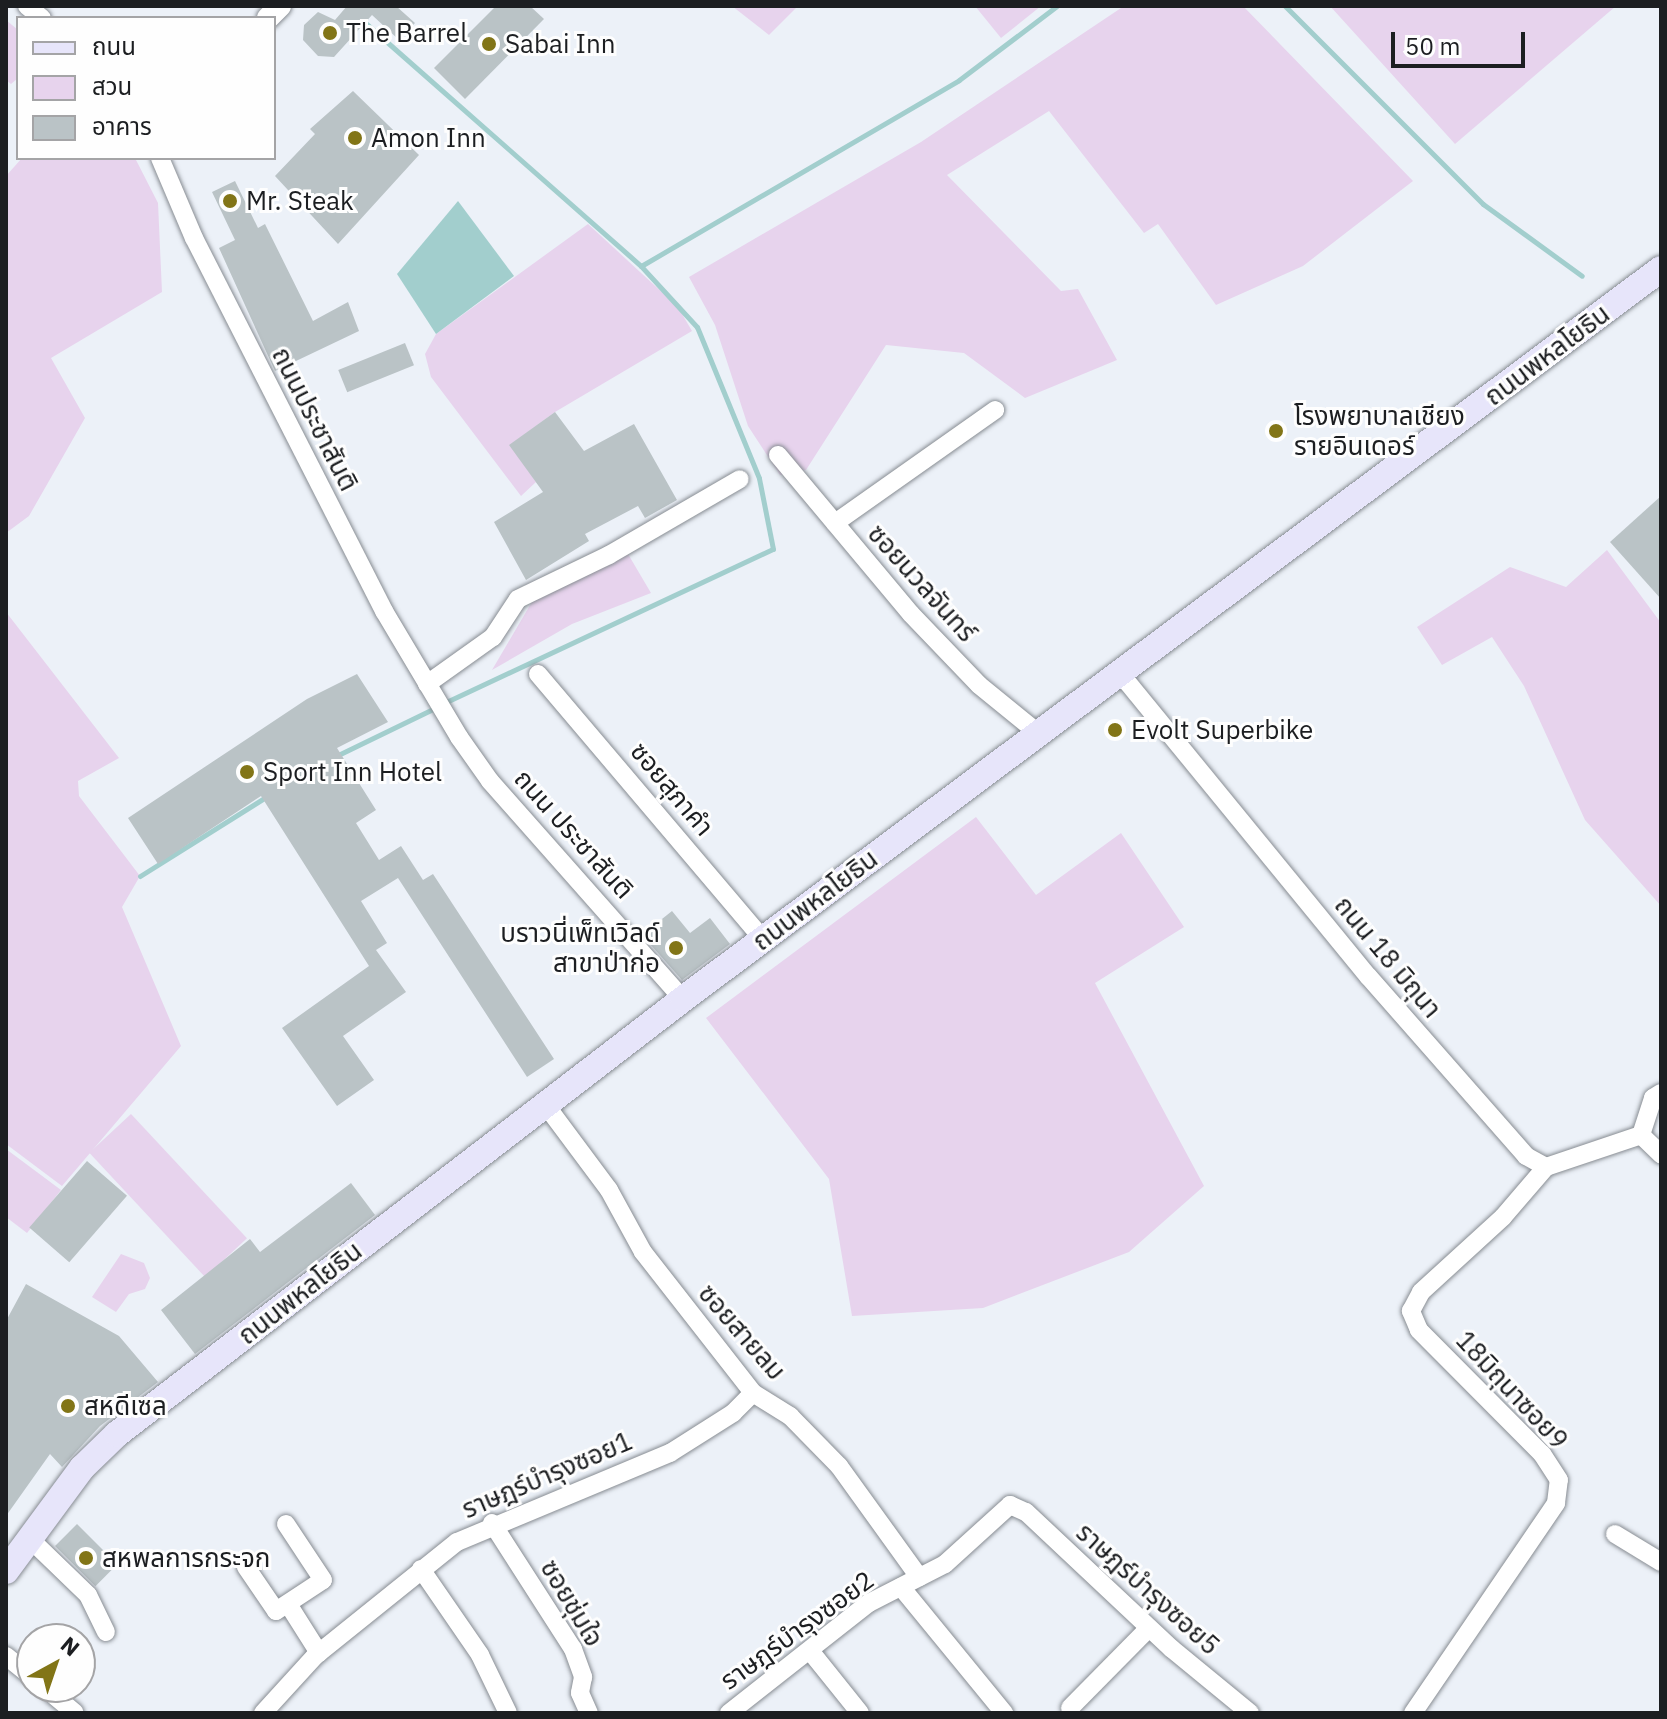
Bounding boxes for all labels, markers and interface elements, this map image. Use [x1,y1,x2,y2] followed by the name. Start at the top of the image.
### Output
[16,16,276,160] legend
[1395,16,1529,66] scale bar
[346,17,467,49] place label: The Barrel
[321,24,339,42] marker: The Barrel
[505,28,616,60] place label: Sabai Inn
[92,30,136,62] text: ถนน
[1405,30,1460,62] text: 50 m
[480,35,498,53] marker: Sabai Inn
[92,70,132,102] text: สวน
[92,110,152,142] text: อาคาร
[371,122,486,154] place label: Amon Inn
[346,129,364,147] marker: Amon Inn
[246,185,354,217] place label: Mr. Steak
[221,192,239,210] marker: Mr. Steak
[1478,298,1616,412] street label: ถนนพหลโยธิน
[265,342,365,496] street label: ถนนประชาสันติ
[1294,400,1465,462] place label: โรงพยาบาลเชียง รายอินเดอร์
[1265,420,1287,442] marker: โรงพยาบาลเชียง รายอินเดอร์
[861,518,983,648] street label: ซอยนวลจันทร์
[1131,714,1313,746] place label: Evolt Superbike
[1106,721,1124,739] marker: Evolt Superbike
[624,736,720,842] street label: ซอยสุภาคำ
[263,756,442,788] place label: Sport Inn Hotel
[238,763,256,781] marker: Sport Inn Hotel
[508,763,640,905] street label: ถนน ประชาสันติ
[746,843,884,957] street label: ถนนพหลโยธิน
[1328,890,1448,1024] street label: ถนน 18 มิถุนา
[500,917,660,978] place label: บราวนี่เพ็ทเวิลด์ สาขาป่าก่อ
[667,939,685,957] marker: บราวนี่เพ็ทเวิลด์ สาขาป่าก่อ
[232,1235,368,1351] street label: ถนนพหลโยธิน
[692,1278,792,1386] street label: ซอยสายลม
[1450,1325,1574,1455] street label: 18มิถุนาซอย9
[84,1390,167,1422] place label: สหดีเซล
[59,1397,77,1415] marker: สหดีเซล
[457,1425,637,1525] street label: ราษฎร์บำรุงซอย1
[1070,1517,1226,1661] street label: ราษฎร์บำรุงซอย5
[102,1542,270,1574] place label: สหพลการกระจก
[77,1549,95,1567] marker: สหพลการกระจก
[534,1554,610,1652] street label: ซอยชุ่มใจ
[714,1564,880,1696] street label: ราษฎร์บำรุงซอย2
[16,1623,96,1703] north arrow
[55,1630,86,1662] text: N

